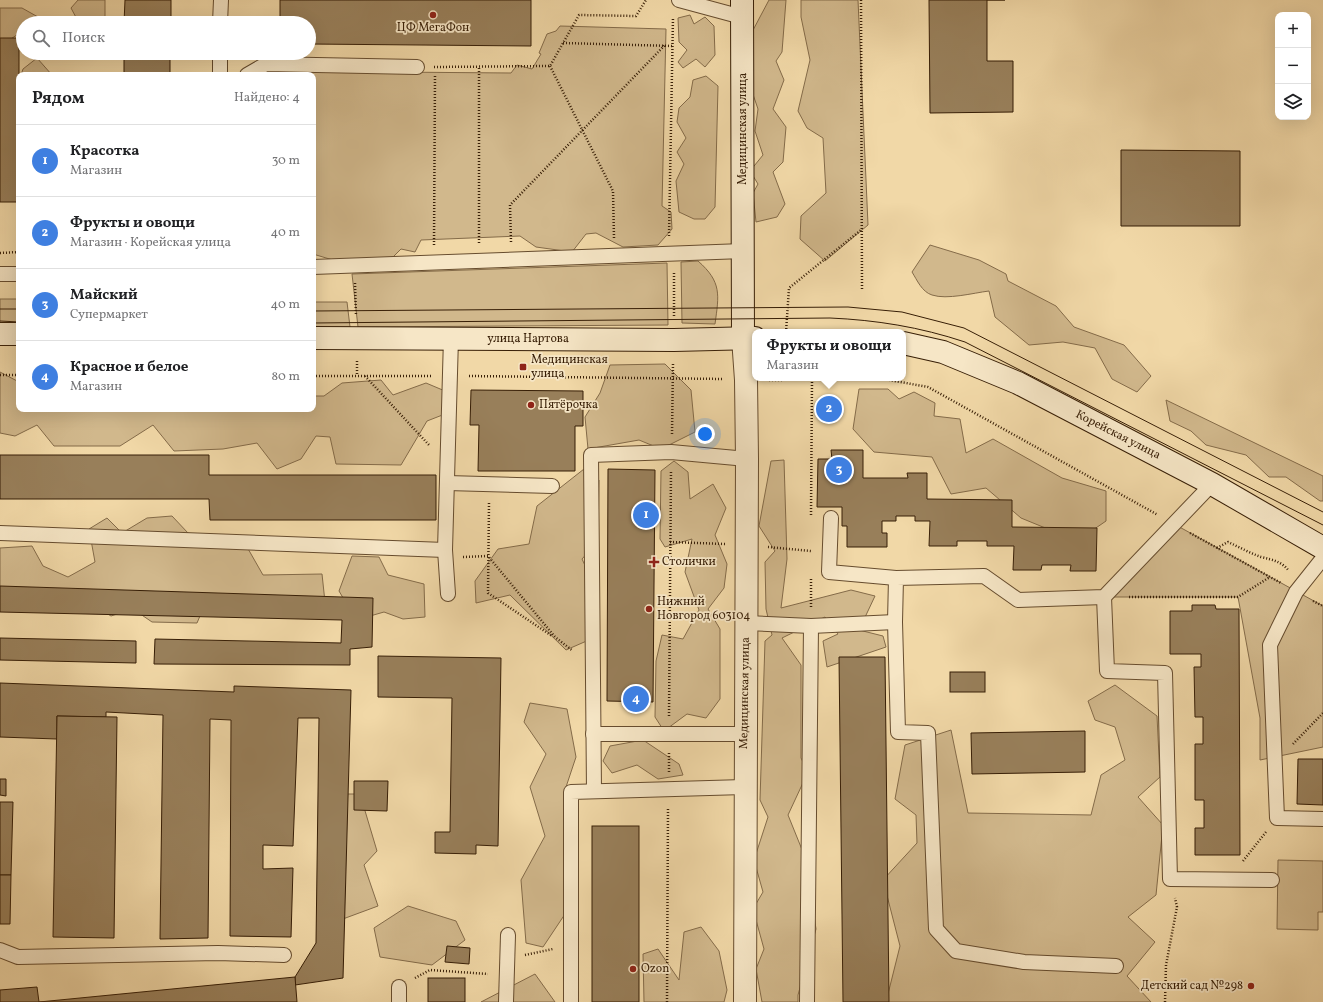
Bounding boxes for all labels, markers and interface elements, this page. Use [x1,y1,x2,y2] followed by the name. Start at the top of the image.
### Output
[428,10,438,20] marker: ЦФ МегаФон
[1275,12,1311,120] map controls
[1275,12,1311,48] button: +
[16,16,316,60] search box
[397,20,469,36] place label: ЦФ МегаФон
[30,27,52,49] icon: search
[62,28,105,49] text: Поиск
[1275,48,1311,84] button: −
[735,73,751,185] street label: Медицинская улица
[1275,84,1311,120] button: layers
[32,87,85,110] text: Рядом
[234,89,300,107] text: Найдено: 4
[70,141,139,162] text: Красотка
[42,152,48,170] text: 1
[272,152,300,170] text: 30 m
[70,162,122,180] text: Магазин
[70,213,195,234] text: Фрукты и овощи
[42,224,48,242] text: 2
[271,224,300,242] text: 40 m
[70,234,231,252] text: Магазин · Корейская улица
[70,285,138,306] text: Майский
[42,296,48,314] text: 3
[271,296,300,314] text: 40 m
[70,306,148,324] text: Супермаркет
[752,329,906,381] popup
[487,331,569,347] street label: улица Нартова
[767,336,891,357] text: Фрукты и овощи
[531,352,608,382] place label: Медицинская улица
[70,357,188,378] text: Красное и белое
[767,357,819,375] text: Магазин
[518,362,528,372] marker: Медицинская улица
[41,368,49,386] text: 4
[271,368,300,386] text: 80 m
[70,378,122,396] text: Магазин
[816,394,842,424] pin: 2
[539,397,598,413] place label: Пятёрочка
[526,400,536,410] marker: Пятёрочка
[1073,407,1163,463] street label: Корейская улица
[695,424,715,444] your location
[826,455,852,485] pin: 3
[633,500,659,530] pin: 1
[662,554,716,570] place label: Столички
[649,557,659,567] marker: Столички
[657,594,750,624] place label: Нижний Новгород 603104
[644,604,654,614] marker: Нижний Новгород 603104
[736,637,754,749] street label: Медицинская улица
[623,684,649,714] pin: 4
[641,961,669,977] place label: Ozon
[628,964,638,974] marker: Ozon
[1141,978,1243,994] place label: Детский сад №298
[1246,981,1256,991] marker: Детский сад №298

